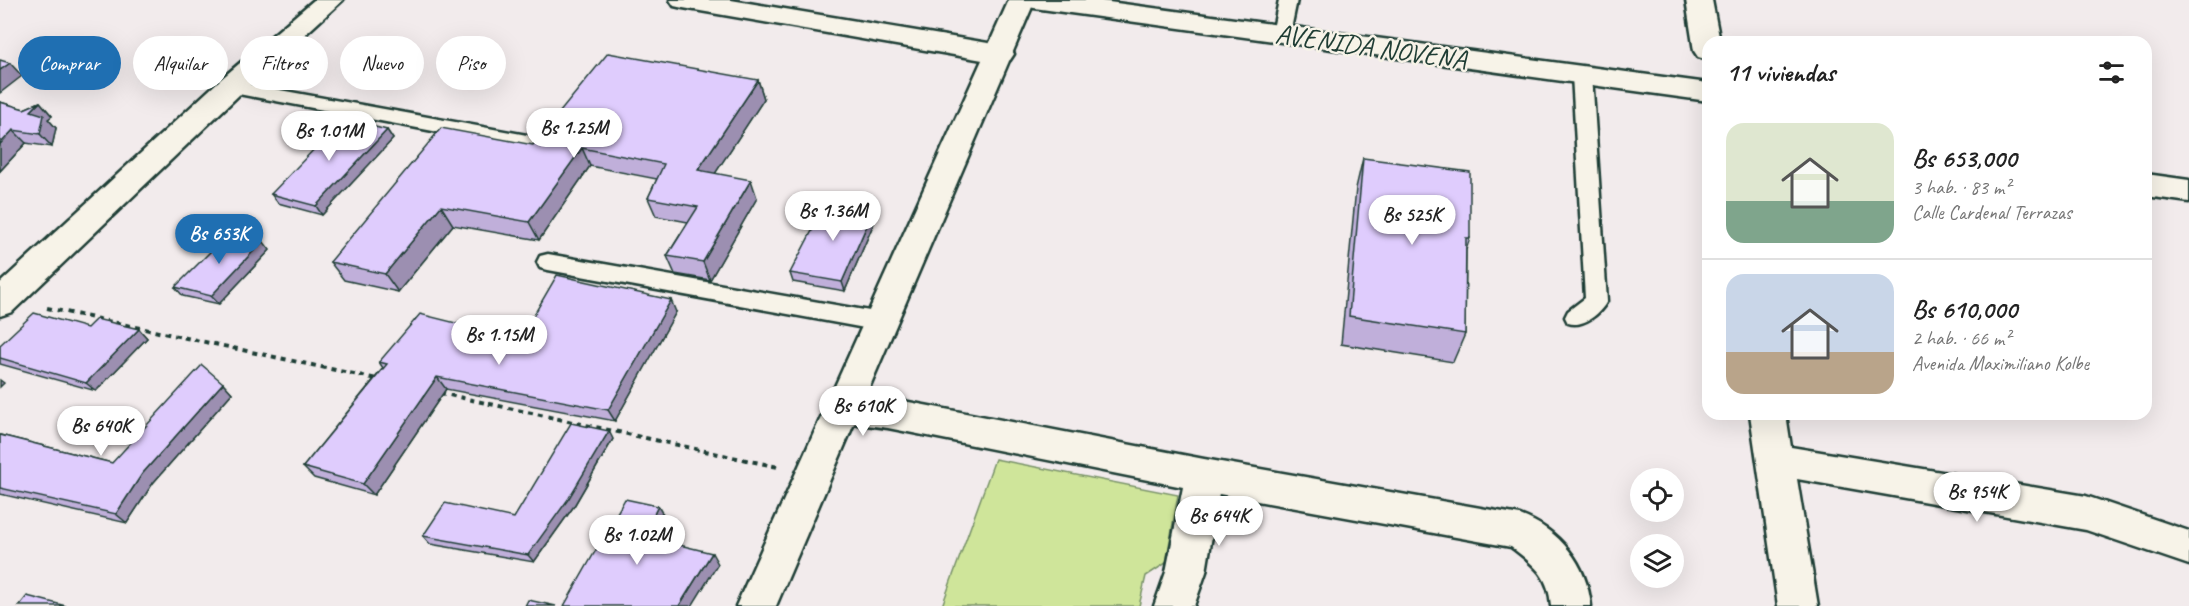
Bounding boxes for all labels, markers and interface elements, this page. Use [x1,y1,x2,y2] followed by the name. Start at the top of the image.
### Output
[1273,16,1471,77] street label: AVENIDA NOVENA
[18,36,121,90] chip: Comprar
[133,36,228,90] chip: Alquilar
[240,36,328,90] chip: Filtros
[340,36,424,90] chip: Nuevo
[436,36,506,90] chip: Piso
[1726,56,1835,89] text: 11 viviendas
[2095,56,2128,89] icon: filters
[512,108,636,159] pin: Bs 1.25M
[267,111,391,162] pin: Bs 1.01M
[540,115,608,140] text: Bs 1.25M
[295,118,363,143] text: Bs 1.01M
[1912,142,2016,175] text: Bs 653,000
[1774,147,1846,219] icon: home
[1912,175,2010,200] text: 3 hab. · 83 m²
[771,191,895,242] pin: Bs 1.36M
[1357,195,1467,246] pin: Bs 525K
[799,198,867,223] text: Bs 1.36M
[1912,200,2072,225] text: Calle Cardenal Terrazas
[1383,202,1441,227] text: Bs 525K
[164,214,274,265] pin: Bs 653K
[189,221,249,246] text: Bs 653K
[1912,293,2017,326] text: Bs 610,000
[1774,298,1846,370] icon: home
[437,315,561,366] pin: Bs 1.15M
[465,322,533,347] text: Bs 1.15M
[1912,326,2010,351] text: 2 hab. · 66 m²
[1912,351,2089,376] text: Avenida Maximiliano Kolbe
[808,386,918,437] pin: Bs 610K
[833,393,893,418] text: Bs 610K
[46,406,156,457] pin: Bs 640K
[71,413,131,438] text: Bs 640K
[1630,468,1684,588] map controls
[1630,468,1684,522] button: locate
[1922,472,2032,523] pin: Bs 954K
[1948,479,2006,504] text: Bs 954K
[1164,496,1274,547] pin: Bs 644K
[1189,503,1249,528] text: Bs 644K
[575,515,699,566] pin: Bs 1.02M
[603,522,671,547] text: Bs 1.02M
[1630,534,1684,588] button: layers

